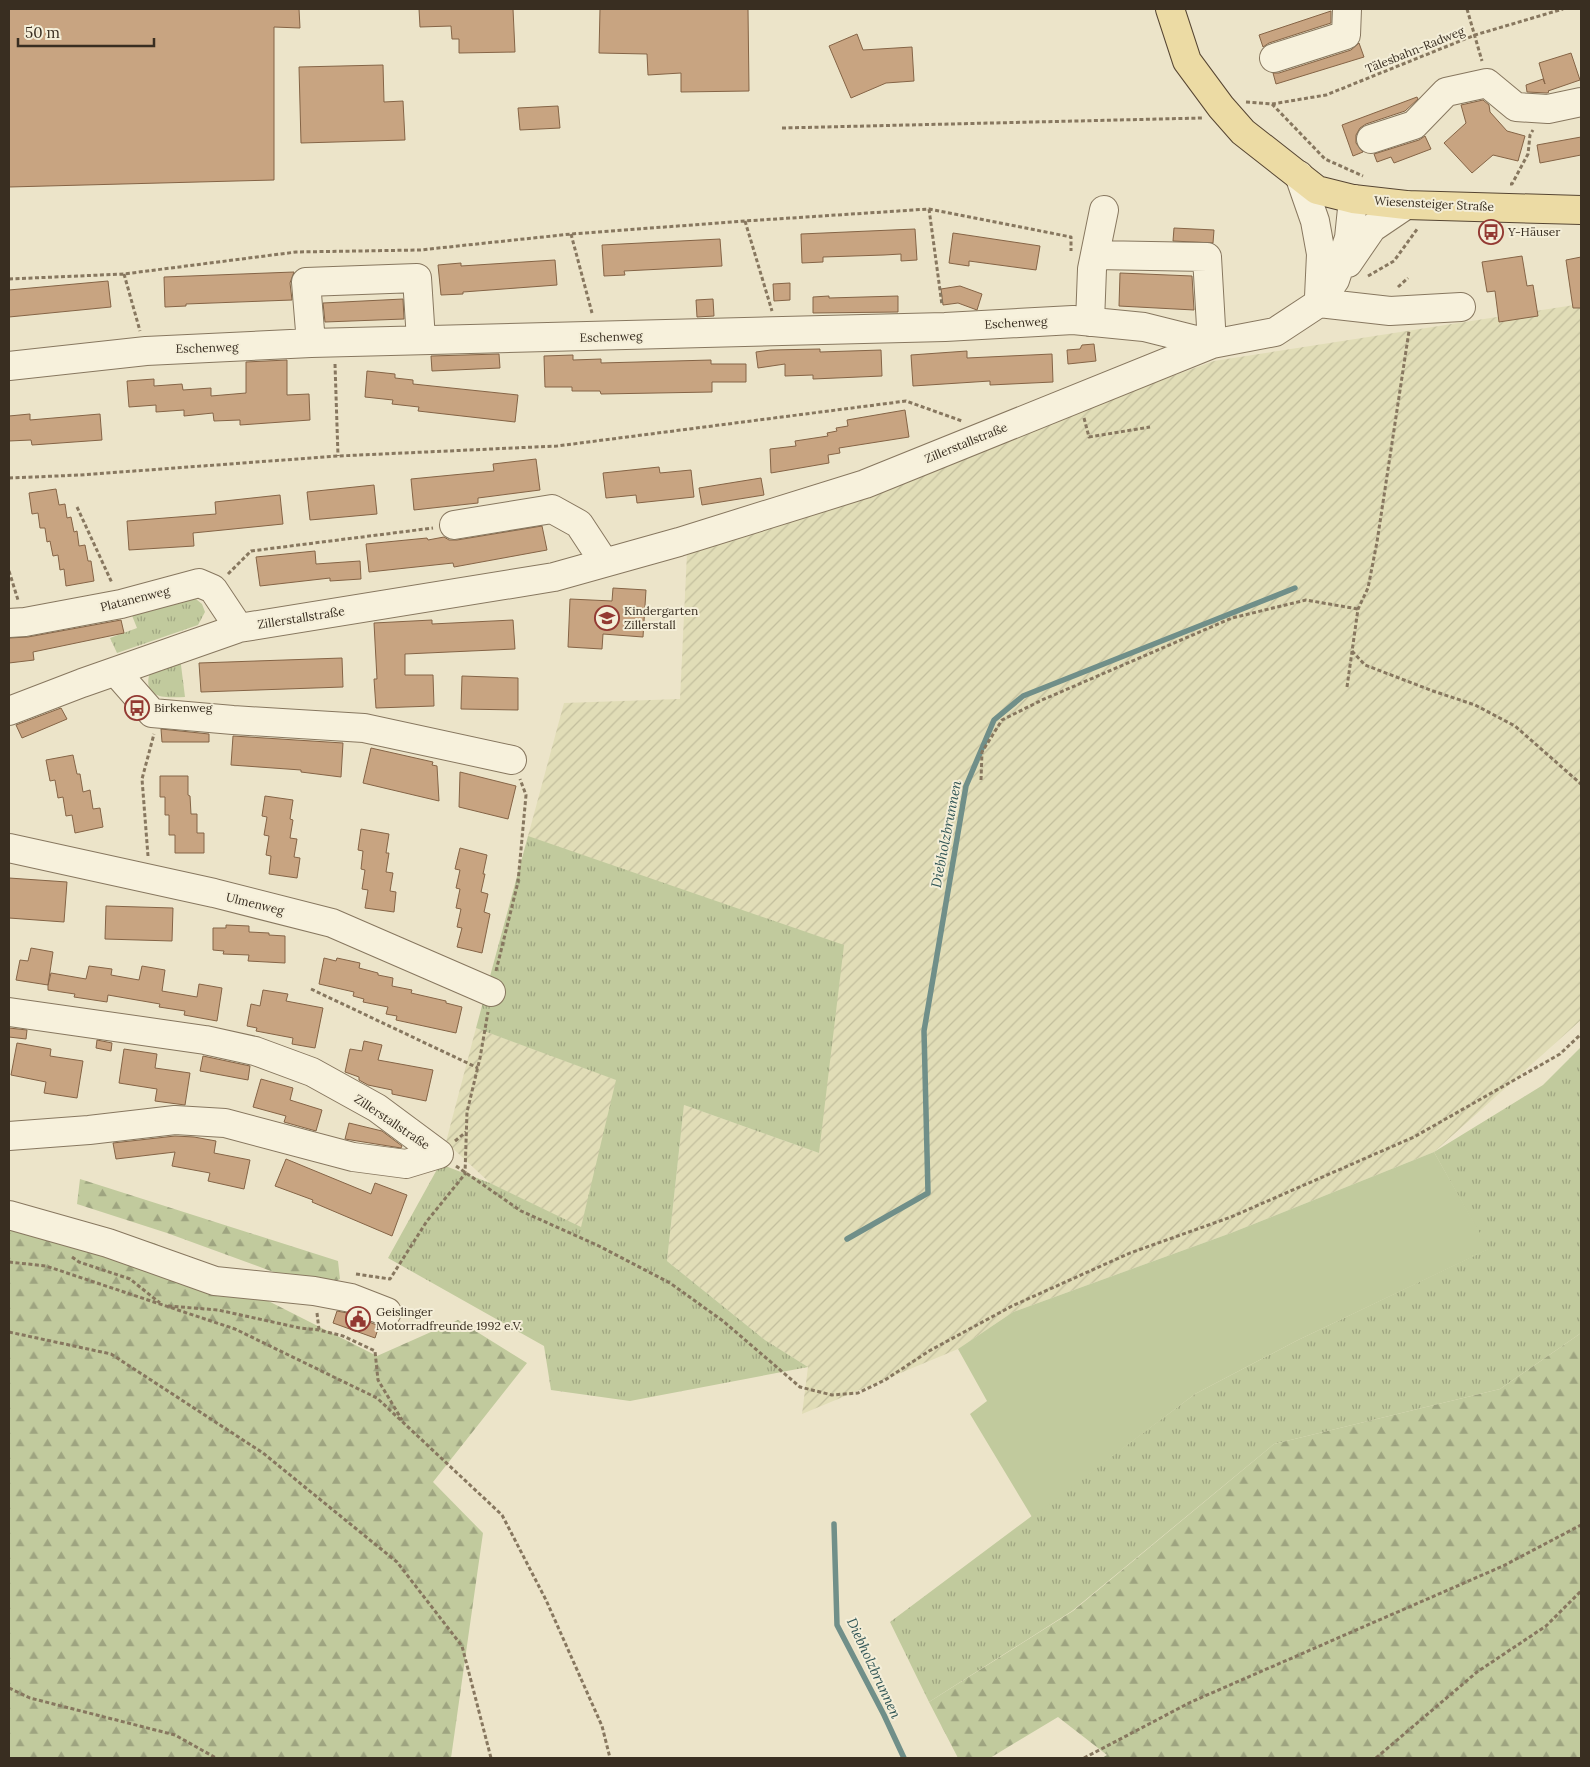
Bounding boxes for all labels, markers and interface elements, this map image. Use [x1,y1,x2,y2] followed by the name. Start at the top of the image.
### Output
[18,15,154,47] scale bar
[25,23,60,42] text: 50 m
[1363,23,1467,76] street label: Tälesbahn-Radweg
[1374,193,1495,214] street label: Wiesensteiger Straße
[1478,219,1504,245] bus stop icon: Y-Häuser
[1507,224,1561,239] place label: Y-Häuser
[984,313,1048,332] street label: Eschenweg
[579,328,643,345] street label: Eschenweg
[175,339,239,356] street label: Eschenweg
[922,419,1010,466] street label: Zillerstallstraße
[99,583,171,614] street label: Platanenweg
[256,603,346,632] street label: Zillerstallstraße
[624,603,698,632] place label: Kindergarten Zillerstall
[594,605,620,631] school or university icon: Kindergarten Zillerstall
[124,695,150,721] bus stop icon: Birkenweg
[154,700,213,715] place label: Birkenweg
[927,778,965,889] water label: Diebholzbrunnen
[225,889,286,918] street label: Ulmenweg
[352,1091,433,1153] street label: Zillerstallstraße
[376,1304,522,1333] place label: Geislinger Motorradfreunde 1992 e.V.
[345,1306,371,1332] public building icon: Geislinger Motorradfreunde 1992 e.V.
[843,1615,905,1721] water label: Diebholzbrunnen

